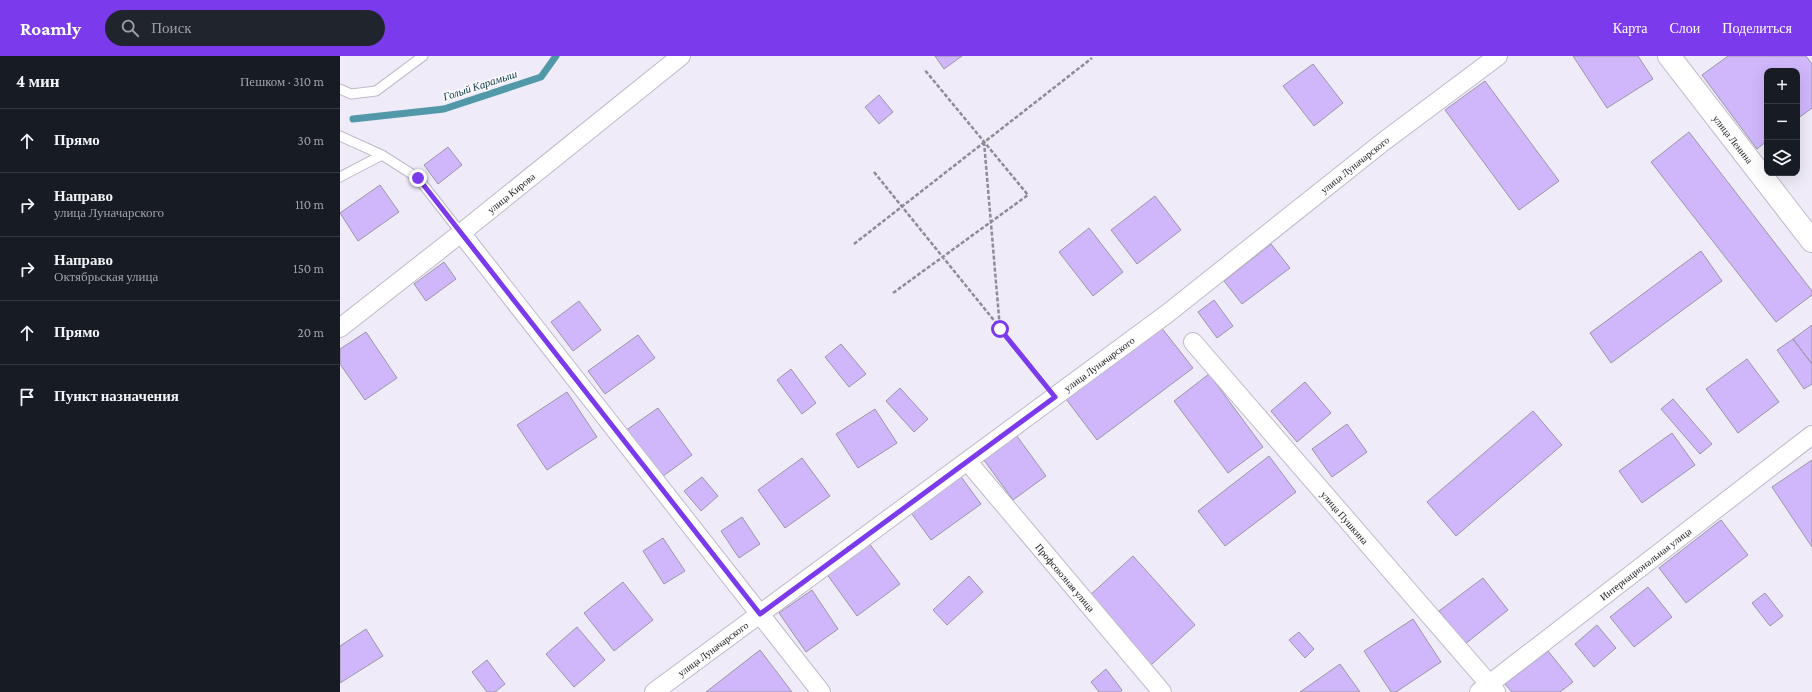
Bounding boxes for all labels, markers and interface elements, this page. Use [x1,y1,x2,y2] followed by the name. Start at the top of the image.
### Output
[105,10,385,46] search box
[119,17,141,39] icon: search
[20,18,81,39] text: Roamly
[151,20,192,36] text: Поиск
[1613,20,1647,36] text: Карта
[1669,20,1700,36] text: Слои
[1722,20,1792,36] text: Поделиться
[440,67,519,103] water label: Голый Карамыш
[1764,68,1800,176] map controls
[1764,68,1800,104] button: +
[16,72,60,91] text: 4 мин
[240,74,324,89] text: Пешком · 310 m
[1764,104,1800,140] button: −
[1711,113,1756,166] street label: улица Ленина
[16,130,38,152] icon: ahead
[54,132,100,148] text: Прямо
[298,133,324,148] text: 30 m
[1318,134,1391,195] street label: улица Луначарского
[1764,140,1800,176] button: layers
[409,169,427,187] route end
[485,170,537,215] street label: улица Кирова
[54,188,113,204] text: Направо
[16,194,38,216] icon: right
[295,197,324,212] text: 110 m
[54,205,164,220] text: улица Луначарского
[54,252,113,268] text: Направо
[16,258,38,280] icon: right
[293,261,324,276] text: 150 m
[54,269,158,284] text: Октябрьская улица
[991,320,1009,338] route start
[16,322,38,344] icon: ahead
[54,324,100,340] text: Прямо
[298,325,324,340] text: 20 m
[1062,334,1136,393] street label: улица Луначарского
[16,386,38,408] icon: arrive
[54,388,179,404] text: Пункт назначения
[1319,489,1371,547] street label: улица Пушкина
[1597,525,1694,602] street label: Интернациональная улица
[1034,541,1098,614] street label: Профсоюзная улица
[675,619,750,678] street label: улица Луначарского

